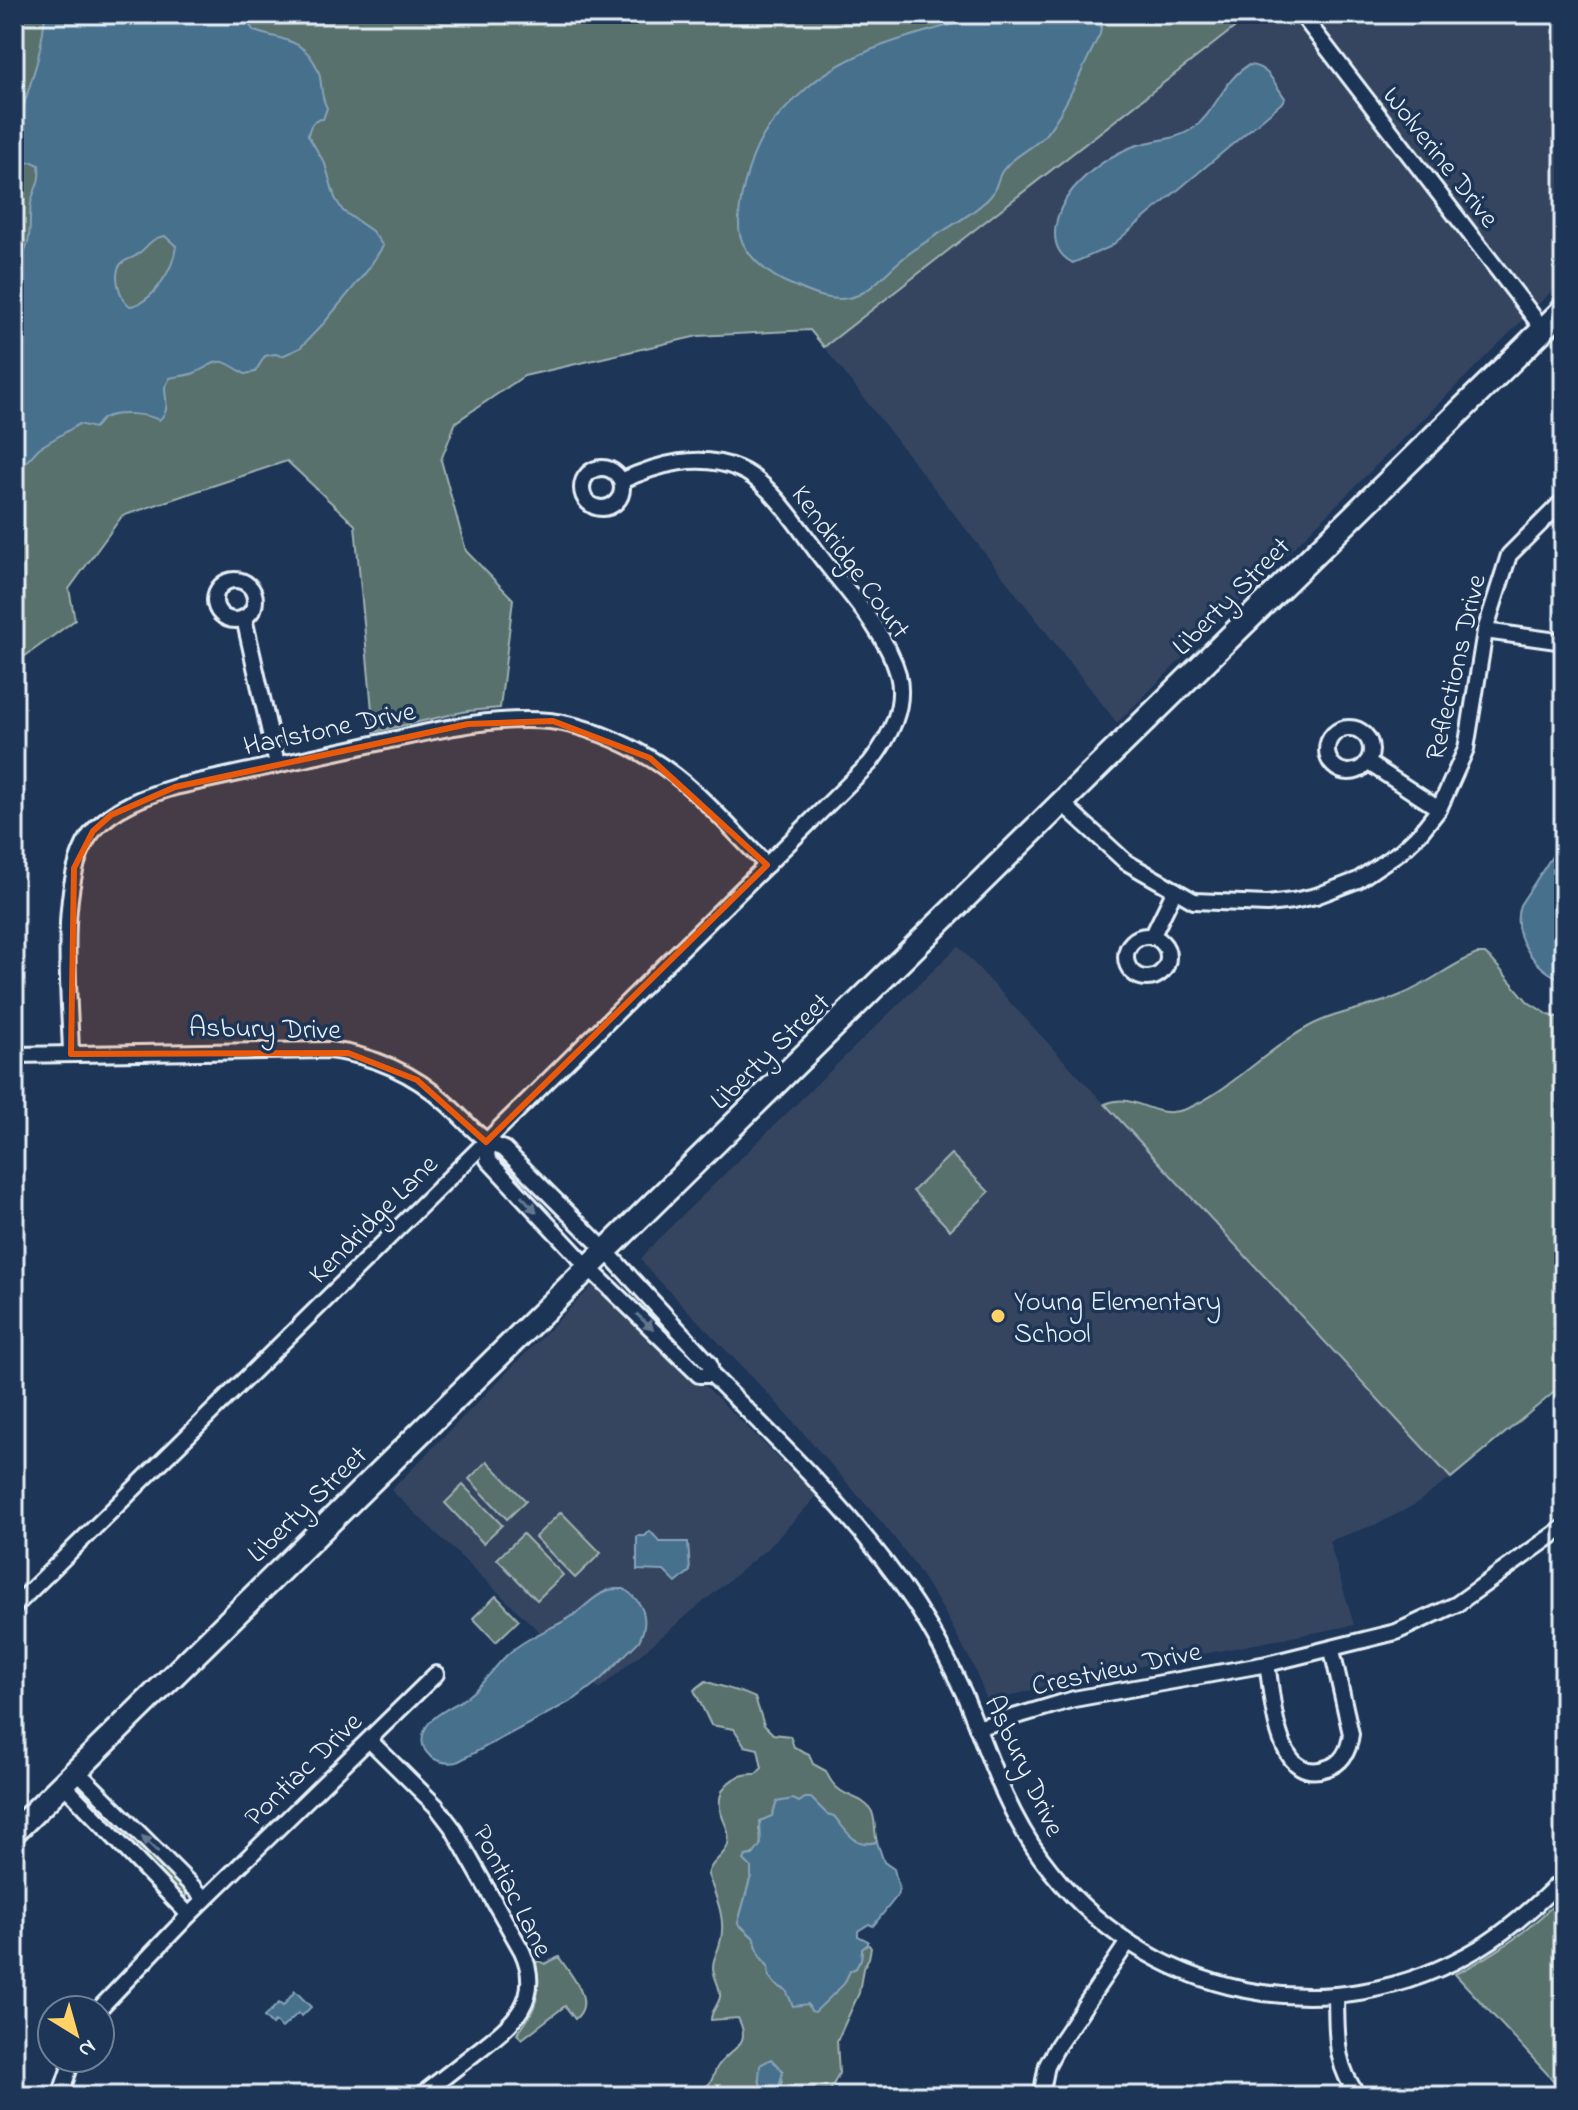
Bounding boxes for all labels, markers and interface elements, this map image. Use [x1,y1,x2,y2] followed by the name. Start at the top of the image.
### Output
[1371,79,1508,238] street label: Wolverine Drive
[779,478,919,648] street label: Kendridge Court
[1164,529,1301,666] street label: Liberty Street
[1416,570,1499,765] street label: Reflections Drive
[240,692,420,769] street label: Harlstone Drive
[702,984,841,1121] street label: Liberty Street
[189,1009,342,1052] street label: Asbury Drive
[300,1146,449,1295] street label: Kendridge Lane
[520,1194,538,1213] one-way arrow
[1014,1283,1221,1356] place label: Young Elementary School
[989,1307,1007,1325] marker: Young Elementary School
[635,1313,654,1331] one-way arrow
[239,1437,378,1574] street label: Liberty Street
[1028,1632,1206,1708] street label: Crestview Drive
[972,1689,1074,1844] street label: Asbury Drive
[236,1703,373,1837] street label: Pontiac Drive
[460,1818,562,1965] street label: Pontiac Lane
[141,1835,160,1854] one-way arrow
[36,1994,116,2074] north arrow
[71,2030,102,2065] text: N

